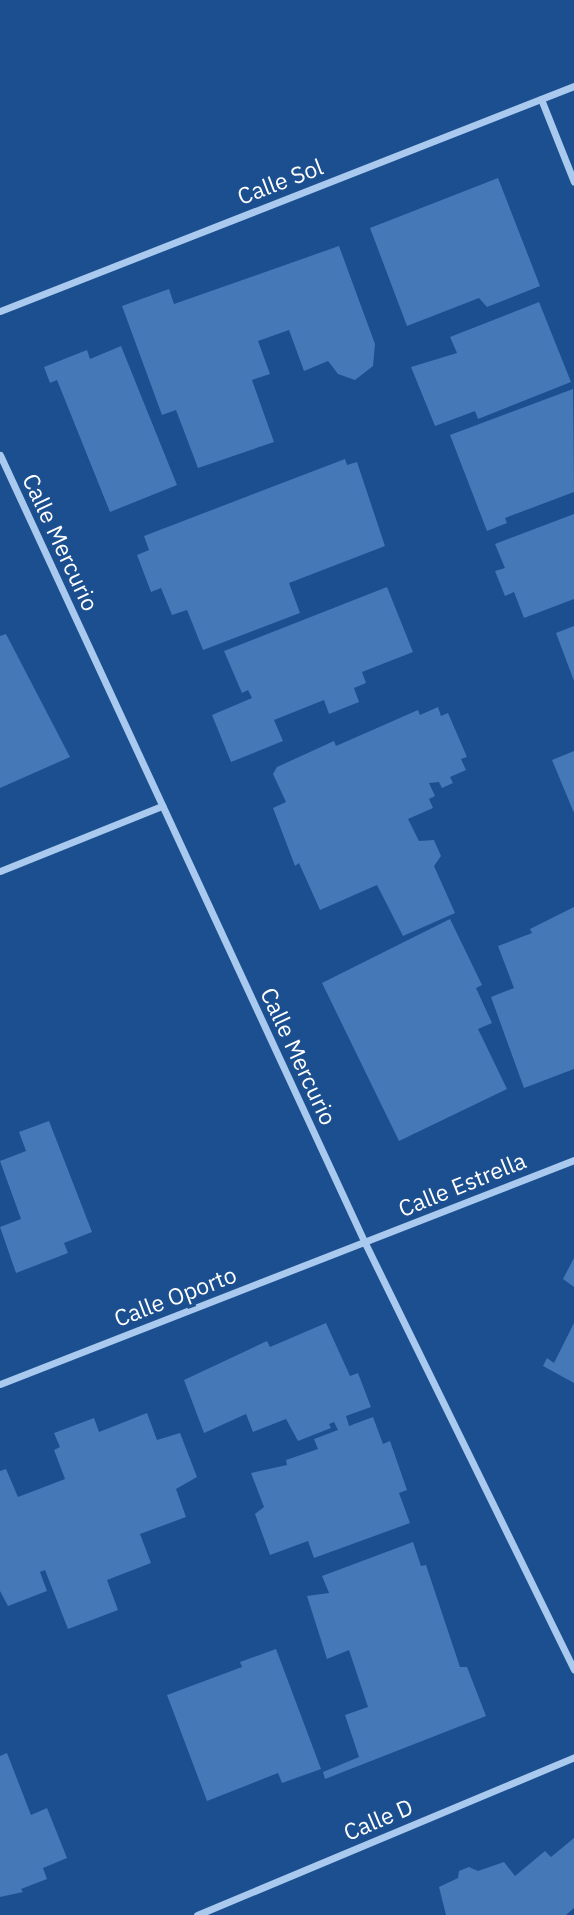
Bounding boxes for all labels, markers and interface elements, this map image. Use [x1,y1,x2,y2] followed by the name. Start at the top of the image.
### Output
[233,152,327,210] street label: Calle Sol
[17,469,105,615] street label: Calle Mercurio
[255,983,343,1129] street label: Calle Mercurio
[394,1146,530,1222] street label: Calle Estrella
[110,1260,240,1332] street label: Calle Oporto
[339,1792,417,1846] street label: Calle D

